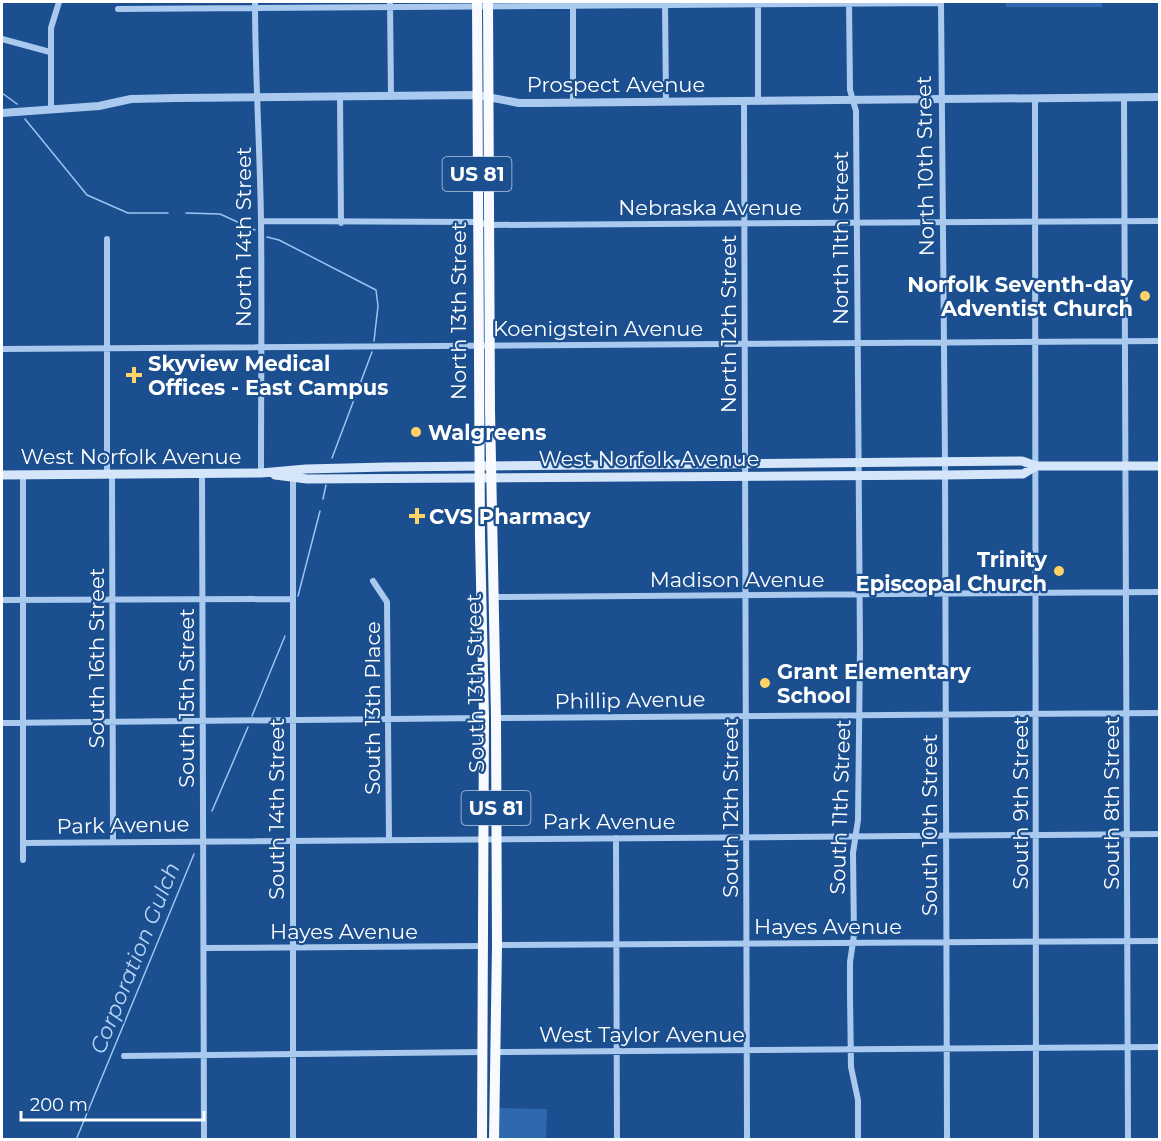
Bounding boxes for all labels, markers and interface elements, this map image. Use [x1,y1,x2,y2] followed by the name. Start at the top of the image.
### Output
[527,72,705,97] street label: Prospect Avenue
[911,75,939,257] street label: North 10th Street
[231,147,256,327] street label: North 14th Street
[828,151,853,325] street label: North 11th Street
[442,157,512,191] road number: US 81
[618,195,802,220] street label: Nebraska Avenue
[446,222,471,400] street label: North 13th Street
[716,235,741,413] street label: North 12th Street
[907,272,1133,321] place label: Norfolk Seventh-day Adventist Church
[1138,289,1152,303] marker: Norfolk Seventh-day Adventist Church
[493,316,703,341] street label: Koenigstein Avenue
[148,351,388,400] place label: Skyview Medical Offices - East Campus
[125,366,143,384] marker: Skyview Medical Offices - East Campus
[428,420,546,445] place label: Walgreens
[409,425,423,439] marker: Walgreens
[21,444,241,469] street label: West Norfolk Avenue
[539,446,759,471] street label: West Norfolk Avenue
[429,504,591,529] place label: CVS Pharmacy
[410,509,424,523] marker: CVS Pharmacy
[856,547,1047,596] place label: Trinity Episcopal Church
[1052,564,1066,578] marker: Trinity Episcopal Church
[650,567,824,592] street label: Madison Avenue
[84,568,109,748] street label: South 16th Street
[461,593,489,773] street label: South 13th Street
[174,608,199,788] street label: South 15th Street
[360,621,385,795] street label: South 13th Place
[777,659,971,708] place label: Grant Elementary School
[758,676,772,690] marker: Grant Elementary School
[554,686,706,714] street label: Phillip Avenue
[1008,716,1033,890] street label: South 9th Street
[1099,716,1124,890] street label: South 8th Street
[264,718,289,900] street label: South 14th Street
[718,718,743,898] street label: South 12th Street
[824,719,856,895] street label: South 11th Street
[917,734,942,916] street label: South 10th Street
[462,791,530,825] road number: US 81
[543,809,675,834] street label: Park Avenue
[56,811,190,839] street label: Park Avenue
[84,858,186,1058] water label: Corporation Gulch
[754,914,902,939] street label: Hayes Avenue
[270,919,418,944] street label: Hayes Avenue
[539,1022,745,1047] street label: West Taylor Avenue
[21,1084,204,1122] scale bar
[30,1094,88,1116] text: 200 m

